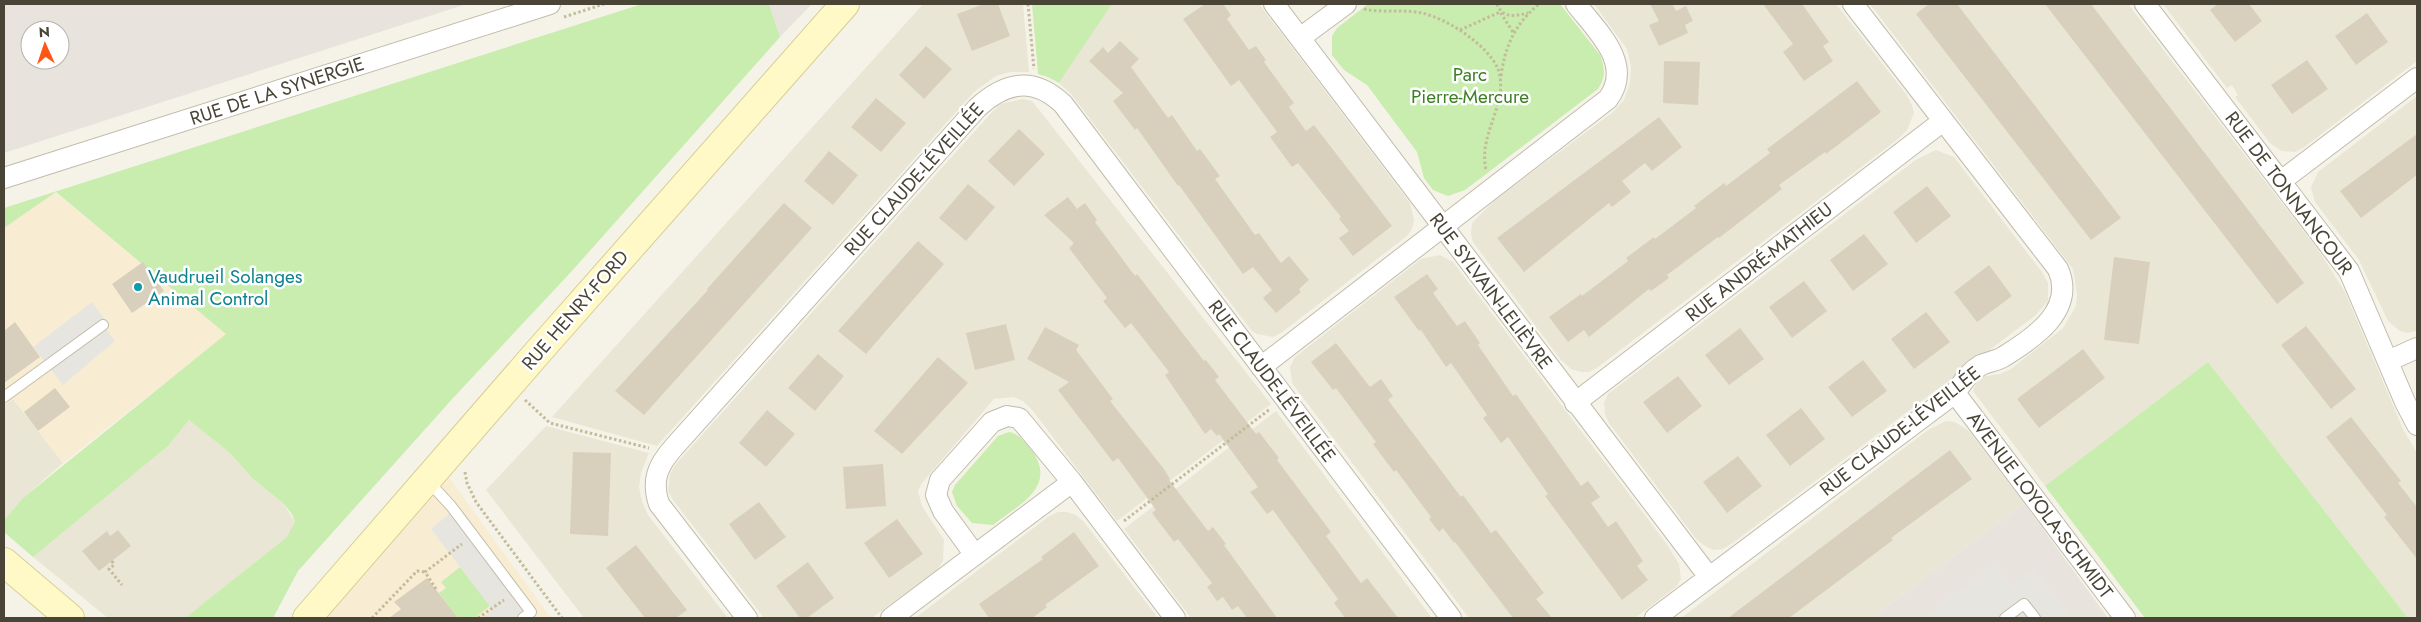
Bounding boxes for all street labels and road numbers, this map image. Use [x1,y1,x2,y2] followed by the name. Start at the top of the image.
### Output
[186,50,368,132] street label: RUE DE LA SYNERGIE
[838,97,990,261] street label: RUE CLAUDE-LÉVEILLÉE
[2219,106,2360,280] street label: RUE DE TONNANCOUR
[1680,196,1838,328] street label: RUE ANDRÉ-MATHIEU
[1423,207,1559,375] street label: RUE SYLVAIN-LELIÈVRE
[515,244,635,376] street label: RUE HENRY-FORD
[1202,294,1342,468] street label: RUE CLAUDE-LÉVEILLÉE
[1814,360,1986,502] street label: RUE CLAUDE-LÉVEILLÉE
[1961,406,2119,604] street label: AVENUE LOYOLA-SCHMIDT

